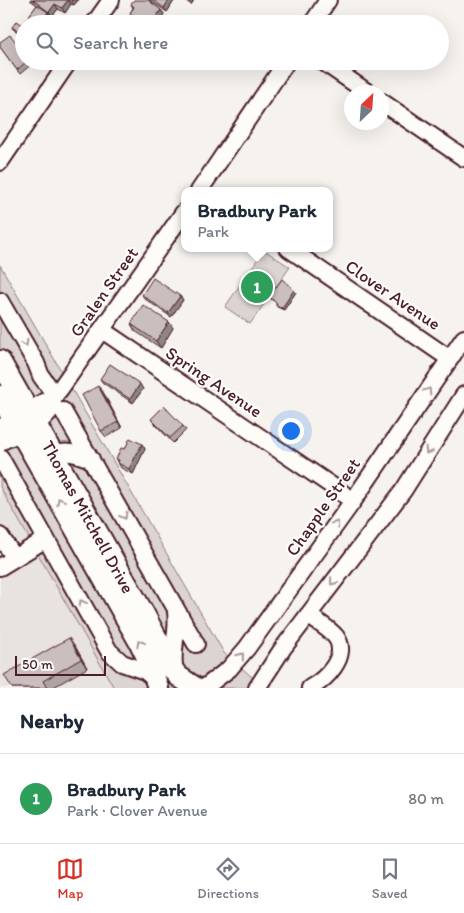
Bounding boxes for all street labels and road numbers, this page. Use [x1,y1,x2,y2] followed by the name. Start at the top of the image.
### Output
[65,243,143,341] street label: Gralen Street
[341,255,445,335] street label: Clover Avenue
[162,342,266,422] street label: Spring Avenue
[37,437,139,597] street label: Thomas Mitchell Drive
[281,454,365,560] street label: Chapple Street

